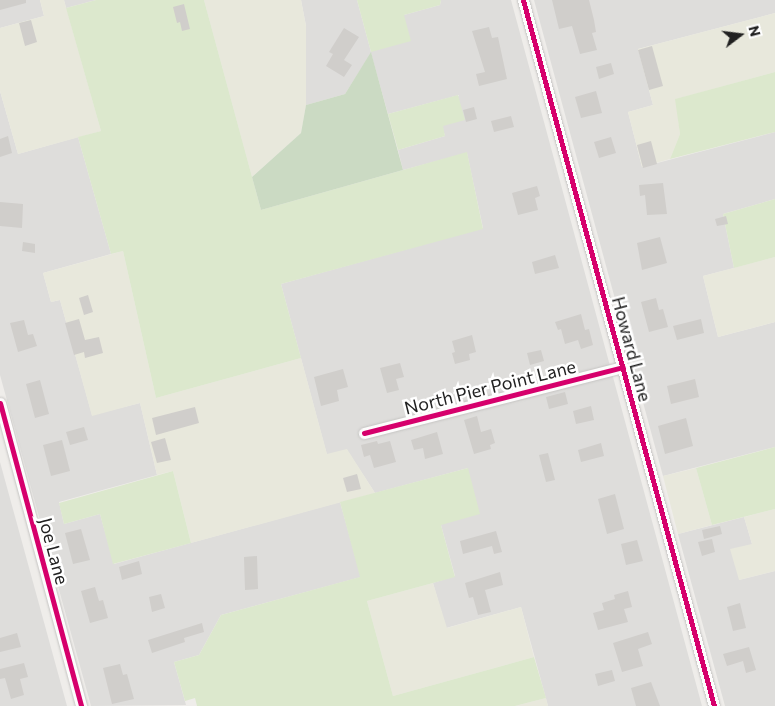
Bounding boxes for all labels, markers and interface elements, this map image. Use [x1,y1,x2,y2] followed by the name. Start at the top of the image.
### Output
[715,10,765,60] north arrow
[745,24,765,38] text: N
[608,294,656,404] street label: Howard Lane
[402,355,578,419] street label: North Pier Point Lane
[35,515,73,587] street label: Joe Lane

